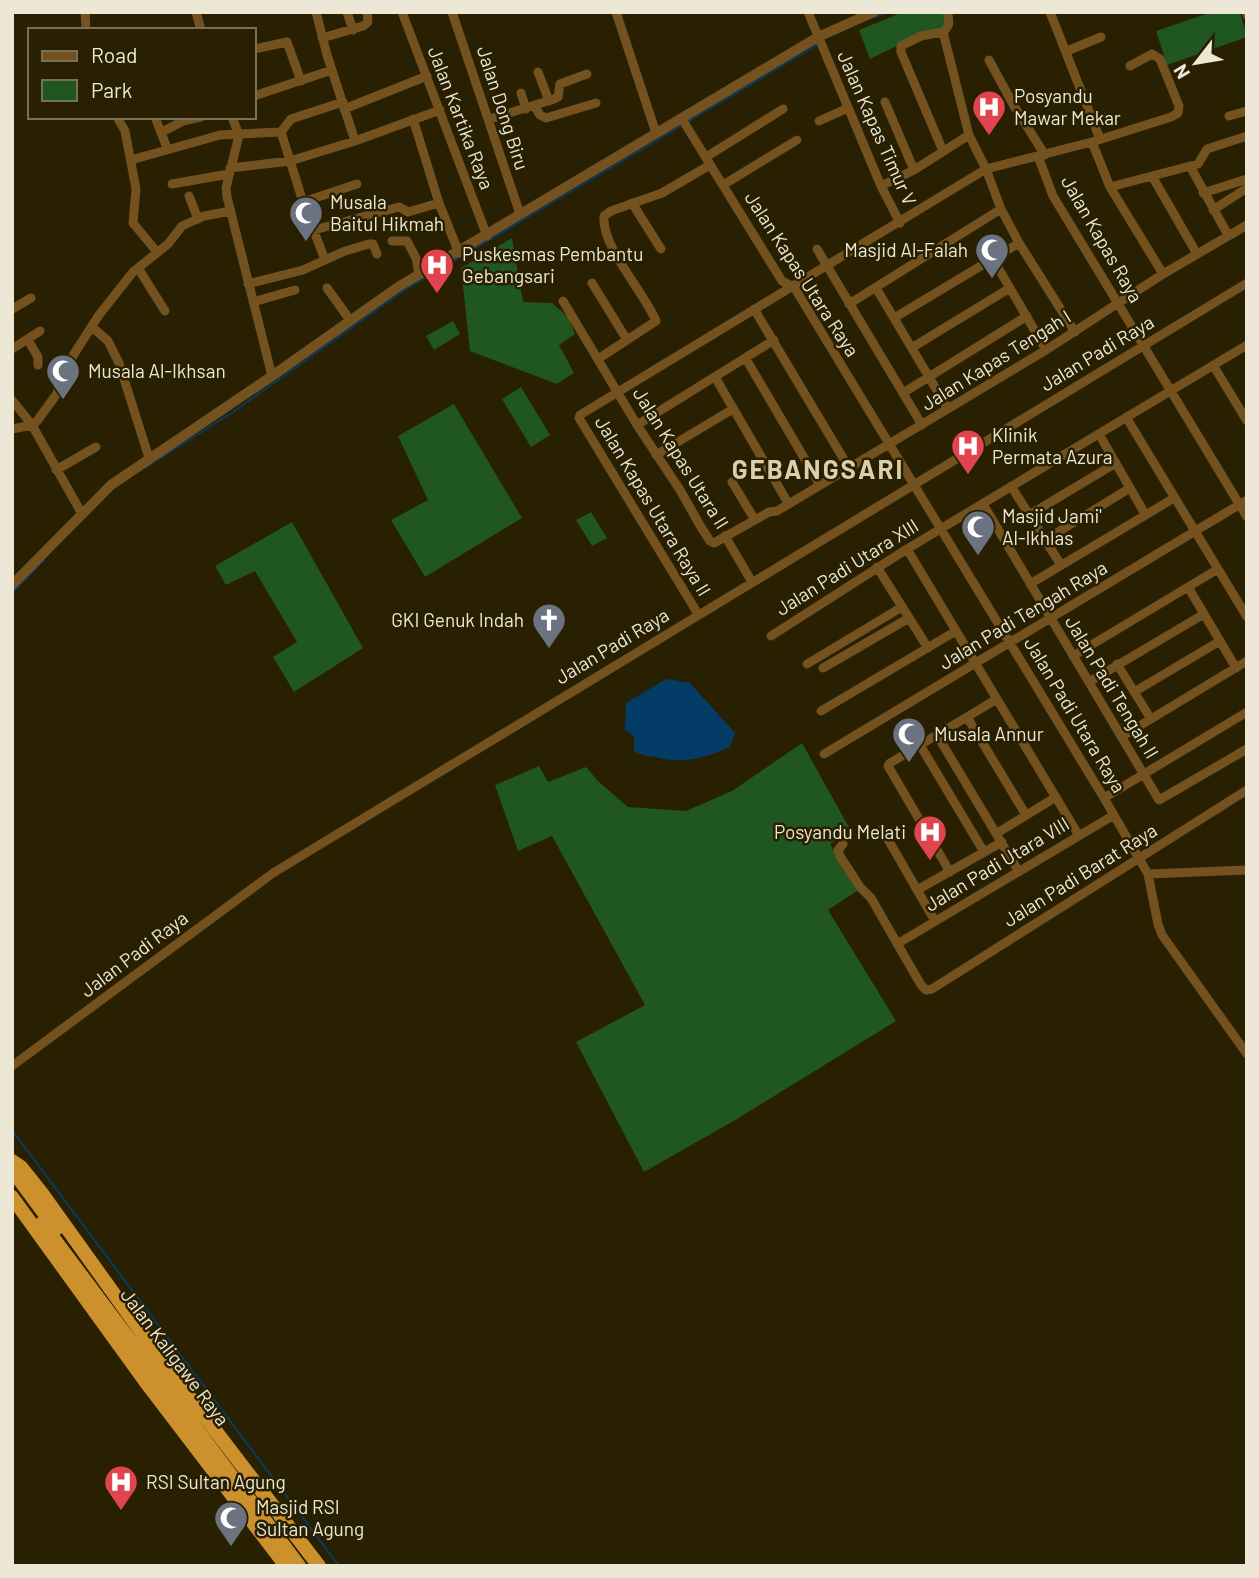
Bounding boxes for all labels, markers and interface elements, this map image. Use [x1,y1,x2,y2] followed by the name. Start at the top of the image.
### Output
[28,28,256,119] legend
[1161,28,1231,98] north arrow
[91,42,137,67] text: Road
[424,43,499,193] street label: Jalan Kartika Raya
[473,43,534,173] street label: Jalan Dong Biru
[833,47,922,209] street label: Jalan Kapas Timur V
[1168,61,1194,83] text: N
[91,77,132,102] text: Park
[1014,84,1121,129] place label: Posyandu Mawar Mekar
[970,88,1008,137] hospital icon: Posyandu Mawar Mekar
[1057,171,1148,306] street label: Jalan Kapas Raya
[740,187,864,361] street label: Jalan Kapas Utara Raya
[330,190,444,235] place label: Musala Baitul Hikmah
[287,194,325,243] mosque icon: Musala Baitul Hikmah
[973,231,1011,280] mosque icon: Masjid Al-Falah
[844,238,968,261] place label: Masjid Al-Falah
[462,242,643,287] place label: Puskesmas Pembantu Gebangsari
[418,246,456,295] hospital icon: Puskesmas Pembantu Gebangsari
[917,304,1075,415] street label: Jalan Kapas Tengah I
[1036,310,1158,395] street label: Jalan Padi Raya
[44,352,82,401] mosque icon: Musala Al-Ikhsan
[88,359,226,382] place label: Musala Al-Ikhsan
[629,383,734,533] street label: Jalan Kapas Utara II
[591,412,716,600] street label: Jalan Kapas Utara Raya II
[992,423,1112,468] place label: Klinik Permata Azura
[949,427,987,476] hospital icon: Klinik Permata Azura
[732,453,904,484] district label: GEBANGSARI
[1002,504,1102,549] place label: Masjid Jami' Al-Ikhlas
[959,508,997,557] mosque icon: Masjid Jami' Al-Ikhlas
[771,513,922,620] street label: Jalan Padi Utara XIII
[935,555,1111,674] street label: Jalan Padi Tengah Raya
[530,601,568,650] church icon: GKI Genuk Indah
[551,603,673,688] street label: Jalan Padi Raya
[391,608,524,631] place label: GKI Genuk Indah
[1061,611,1164,762] street label: Jalan Padi Tengah II
[1020,633,1131,797] street label: Jalan Padi Utara Raya
[890,715,928,764] mosque icon: Musala Annur
[934,722,1044,745] place label: Musala Annur
[921,811,1073,916] street label: Jalan Padi Utara VIII
[911,813,949,862] hospital icon: Posyandu Melati
[999,818,1161,931] street label: Jalan Padi Barat Raya
[774,820,906,843] place label: Posyandu Melati
[76,906,192,1001] street label: Jalan Padi Raya
[116,1284,234,1430] street label: Jalan Kaligawe Raya
[102,1463,140,1512] hospital icon: RSI Sultan Agung
[146,1470,286,1493] place label: RSI Sultan Agung
[256,1495,364,1540] place label: Masjid RSI Sultan Agung
[212,1499,250,1548] mosque icon: Masjid RSI Sultan Agung

